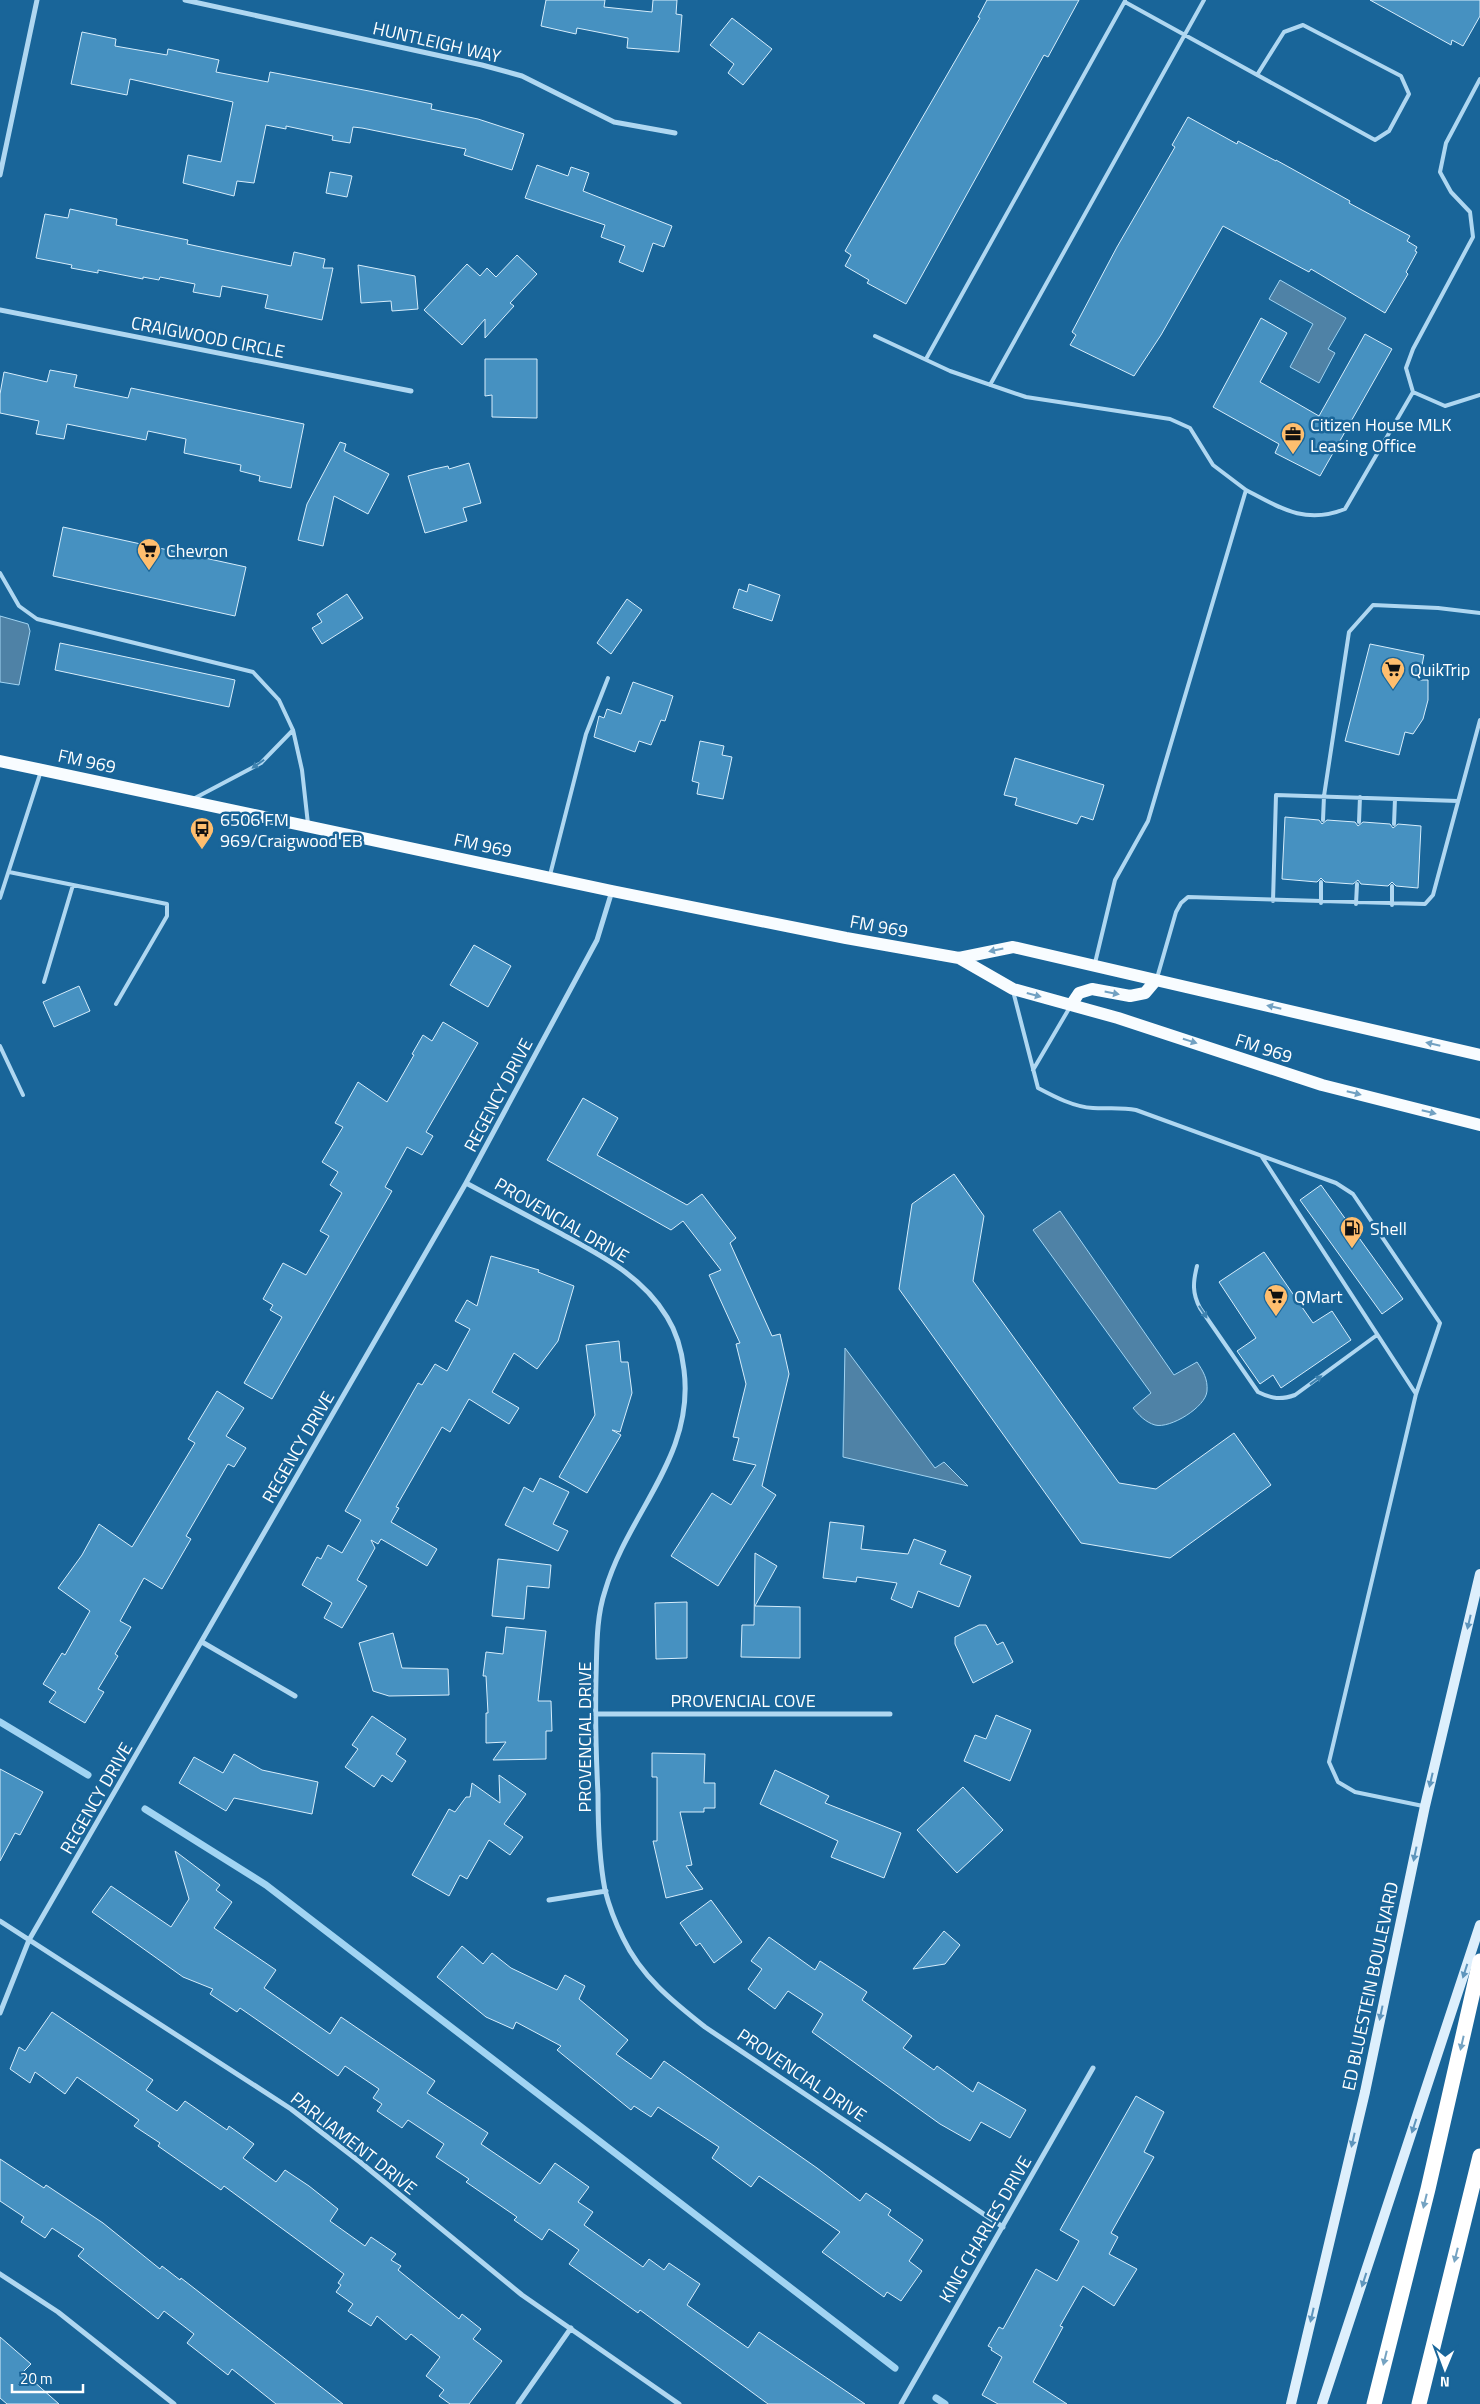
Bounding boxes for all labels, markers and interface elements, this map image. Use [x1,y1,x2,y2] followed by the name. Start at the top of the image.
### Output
[370,14,504,70] street label: HUNTLEIGH WAY
[129,309,287,365] street label: CRAIGWOOD CIRCLE
[1310,411,1451,459] place label: Citizen House MLK Leasing Office
[1280,421,1306,455] office icon: Citizen House MLK Leasing Office
[136,537,162,571] supermarket icon: Chevron
[166,537,228,564] place label: Chevron
[1380,656,1406,690] supermarket icon: QuikTrip
[1410,656,1470,683] place label: QuikTrip
[55,742,119,780] street label: FM 969
[251,759,265,769] one-way arrow
[220,806,363,854] place label: 6506 FM 969/Craigwood EB
[189,816,215,850] bus stop icon: 6506 FM 969/Craigwood EB
[451,826,515,864] street label: FM 969
[848,908,910,944] street label: FM 969
[988,947,1004,955] one-way arrow
[1105,989,1121,997] one-way arrow
[1026,991,1041,999] one-way arrow
[1267,1003,1282,1011] one-way arrow
[1232,1026,1296,1070] street label: FM 969
[457,1033,539,1157] street label: REGENCY DRIVE
[1182,1038,1197,1046] one-way arrow
[1425,1040,1440,1048] one-way arrow
[1346,1089,1361,1097] one-way arrow
[1422,1108,1437,1116] one-way arrow
[490,1171,634,1269] street label: PROVENCIAL DRIVE
[1339,1215,1365,1249] fuel station icon: Shell
[1370,1215,1407,1242] place label: Shell
[1263,1283,1289,1317] supermarket icon: QMart
[1294,1283,1343,1310] place label: QMart
[1198,1305,1208,1318] one-way arrow
[1309,1375,1322,1385] one-way arrow
[255,1386,341,1508] street label: REGENCY DRIVE
[1465,1614,1473,1629] one-way arrow
[571,1661,598,1813] street label: PROVENCIAL DRIVE
[670,1687,816,1714] street label: PROVENCIAL COVE
[53,1737,139,1859] street label: REGENCY DRIVE
[1427,1772,1435,1787] one-way arrow
[1411,1847,1419,1862] one-way arrow
[1335,1879,1405,2093] street label: ED BLUESTEIN BOULEVARD
[1461,1964,1468,1979] one-way arrow
[1377,2005,1385,2021] one-way arrow
[732,2022,872,2128] street label: PROVENCIAL DRIVE
[1458,2035,1466,2050] one-way arrow
[285,2085,423,2201] street label: PARLIAMENT DRIVE
[1410,2118,1418,2133] one-way arrow
[1349,2132,1357,2147] one-way arrow
[932,2151,1038,2307] street label: KING CHARLES DRIVE
[1421,2193,1429,2208] one-way arrow
[1452,2247,1460,2262] one-way arrow
[1359,2273,1367,2288] one-way arrow
[1308,2308,1316,2323] one-way arrow
[1420,2344,1470,2394] north arrow
[1381,2351,1389,2366] one-way arrow
[12,2362,84,2394] scale bar
[20,2367,53,2390] text: 20 m
[1440,2372,1450,2393] text: N

